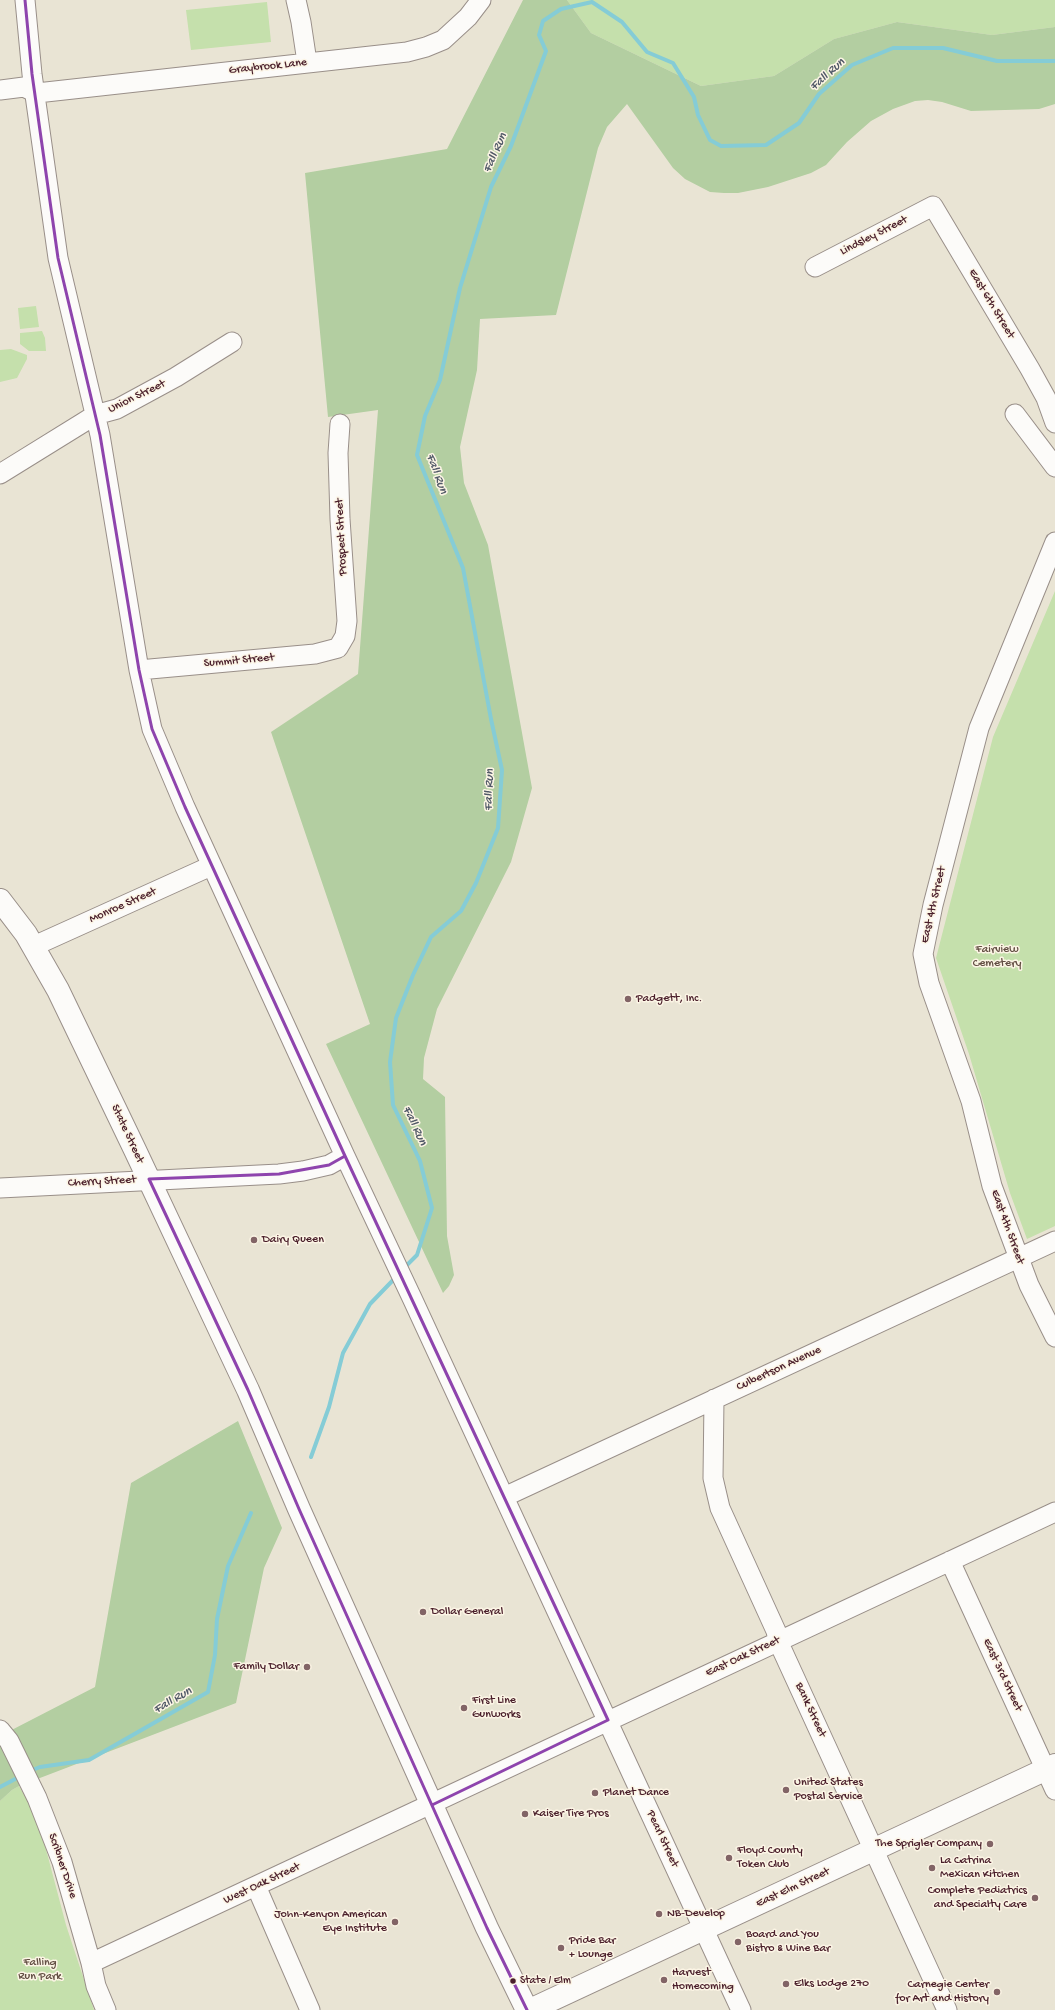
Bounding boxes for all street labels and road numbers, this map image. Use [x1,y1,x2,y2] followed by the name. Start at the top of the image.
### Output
[228,56,308,78] street label: Graybrook Lane
[838,213,910,259] street label: Lindsley Street
[965,267,1017,341] street label: East 6th Street
[106,377,168,417] street label: Union Street
[333,498,351,576] street label: Prospect Street
[203,651,275,671] street label: Summit Street
[918,865,950,945] street label: East 4th Street
[87,885,159,927] street label: Monroe Street
[107,1102,147,1166] street label: State Street
[67,1173,137,1191] street label: Cherry Street
[987,1188,1027,1266] street label: East 4th Street
[734,1343,824,1395] street label: Culbertson Avenue
[704,1633,782,1681] street label: East Oak Street
[979,1636,1025,1714] street label: East 3rd Street
[791,1680,829,1740] street label: Bank Street
[643,1808,681,1870] street label: Pearl Street
[44,1832,80,1900] street label: Scribner Drive
[222,1860,302,1908] street label: West Oak Street
[754,1865,832,1911] street label: East Elm Street

